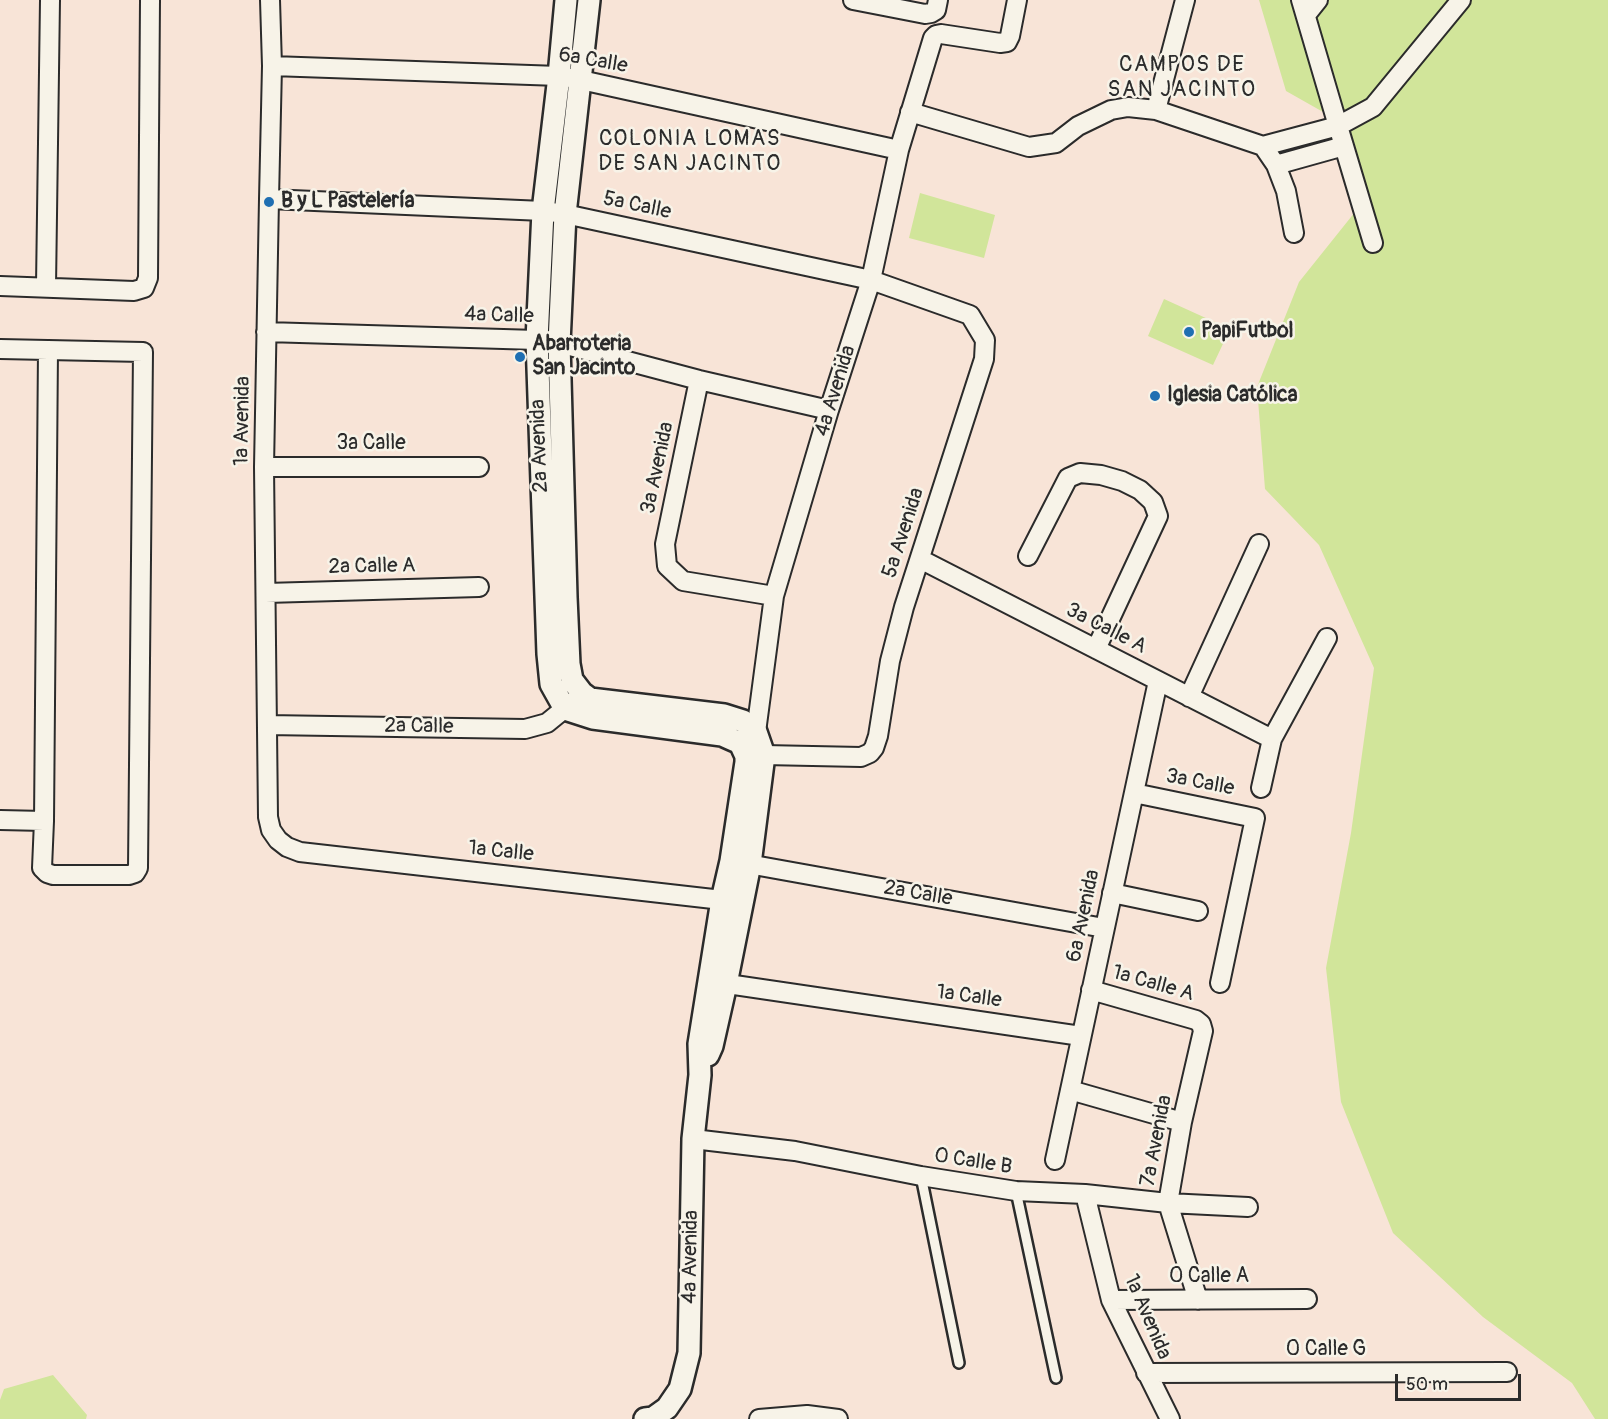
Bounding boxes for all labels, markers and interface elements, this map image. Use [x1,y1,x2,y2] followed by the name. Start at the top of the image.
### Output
[557,43,629,79] street label: 6a Calle
[1108,52,1256,104] district label: CAMPOS DE SAN JACINTO
[598,126,782,178] district label: COLONIA LOMAS DE SAN JACINTO
[601,187,673,225] street label: 5a Calle
[281,189,415,215] place label: B y L Pastelería
[262,195,276,209] marker: B y L Pastelería
[464,302,534,330] street label: 4a Calle
[1201,319,1293,345] place label: PapiFutbol
[1182,325,1196,339] marker: PapiFutbol
[532,332,635,382] place label: Abarroteria San Jacinto
[810,342,862,440] street label: 4a Avenida
[513,350,527,364] marker: Abarroteria San Jacinto
[230,376,256,466] street label: 1a Avenida
[1167,383,1297,409] place label: Iglesia Católica
[1148,389,1162,403] marker: Iglesia Católica
[526,399,554,493] street label: 2a Avenida
[636,420,680,516] street label: 3a Avenida
[336,431,406,457] street label: 3a Calle
[878,485,930,581] street label: 5a Avenida
[328,554,416,580] street label: 2a Calle A
[1061,598,1151,660] street label: 3a Calle A
[384,714,454,740] street label: 2a Calle
[1164,764,1236,802] street label: 3a Calle
[467,836,535,868] street label: 1a Calle
[1062,867,1106,965] street label: 6a Avenida
[882,876,954,912] street label: 2a Calle
[1109,960,1197,1008] street label: 1a Calle A
[935,980,1003,1014] street label: 1a Calle
[1136,1093,1178,1189] street label: 7a Avenida
[932,1143,1014,1181] street label: 0 Calle B
[678,1210,704,1304] street label: 4a Avenida
[1169,1264,1249,1290] street label: 0 Calle A
[1118,1271,1176,1363] street label: 1a Avenida
[1286,1337,1366,1363] street label: 0 Calle G
[1398,1362,1524,1400] scale bar
[1406,1373,1448,1396] text: 50 m

